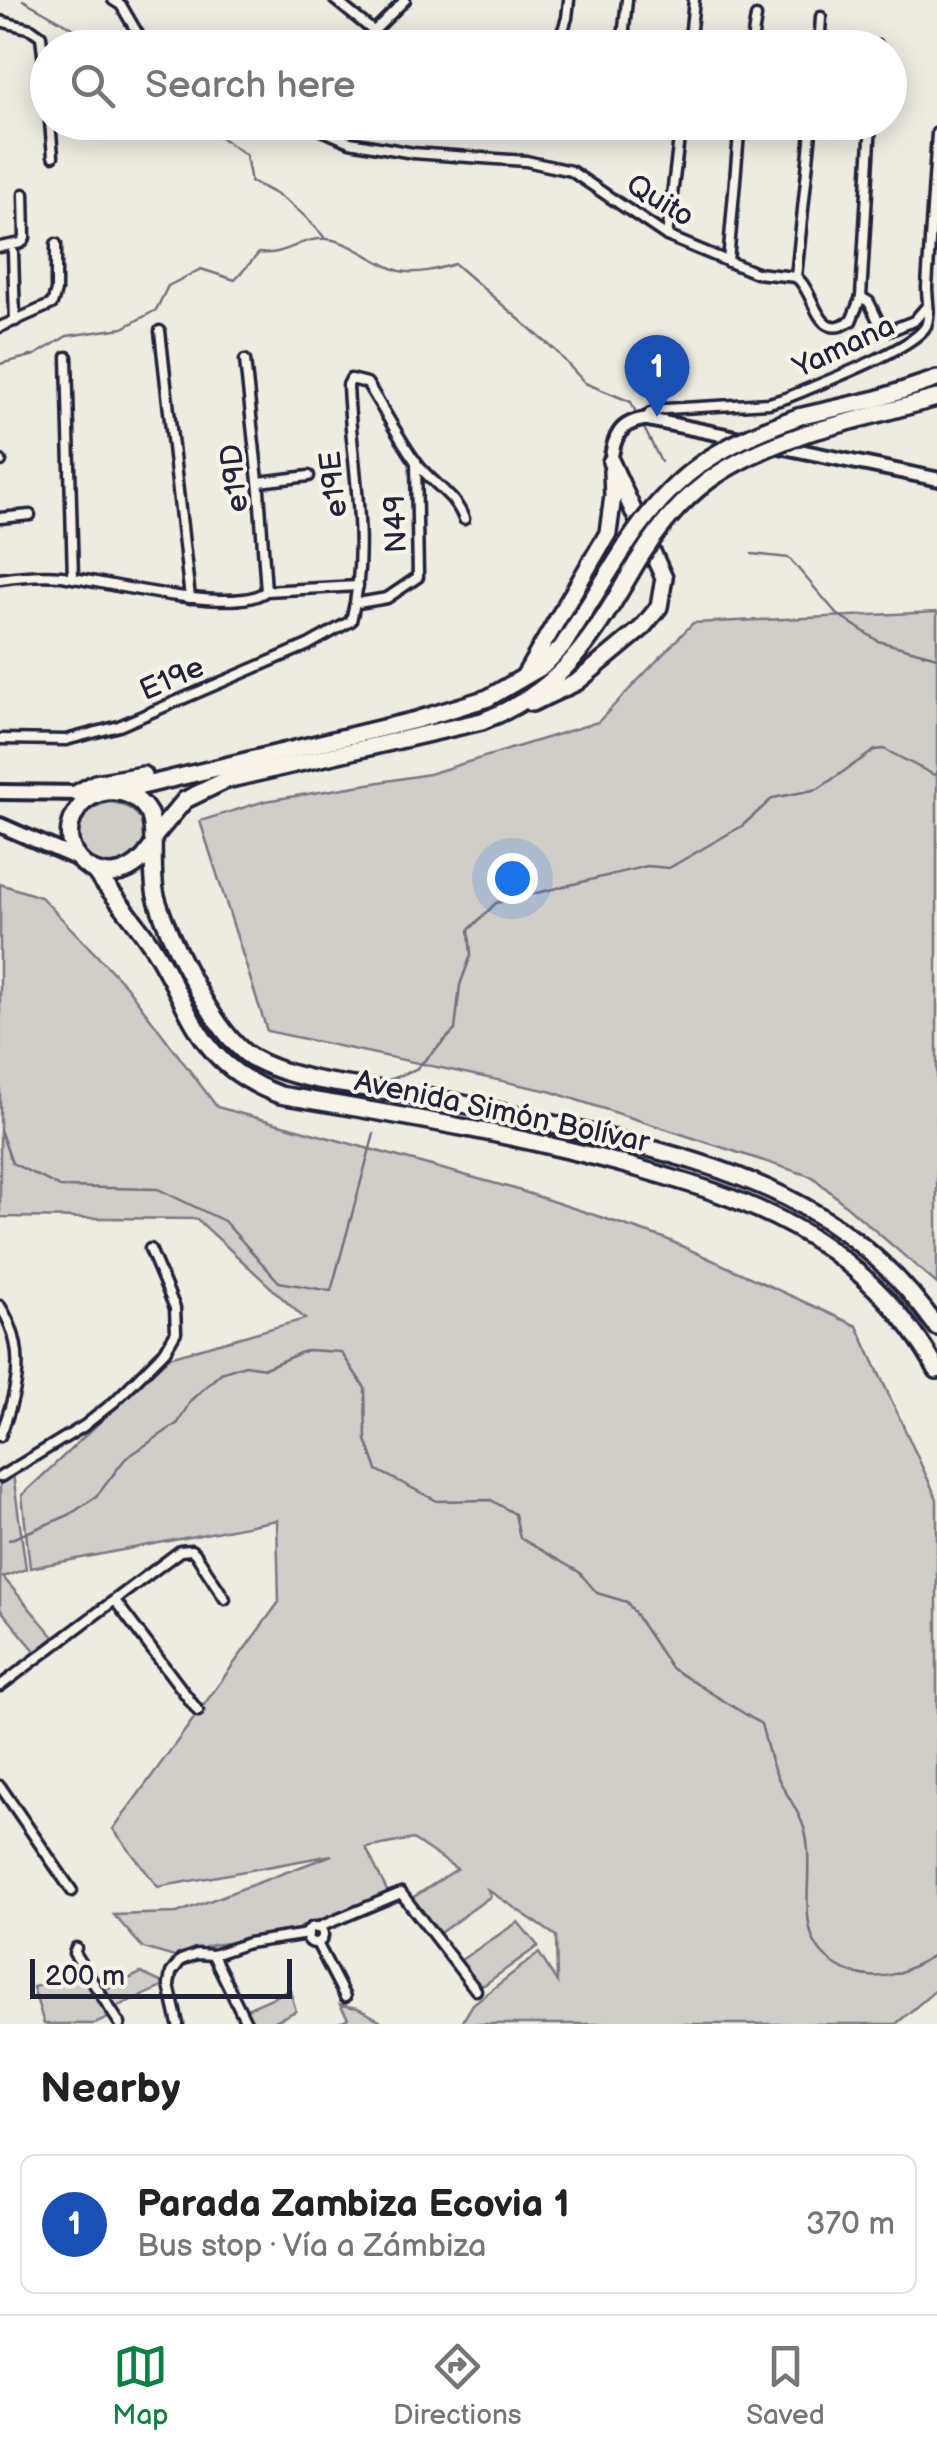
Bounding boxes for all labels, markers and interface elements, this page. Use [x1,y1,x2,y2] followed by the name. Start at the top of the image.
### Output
[30,30,907,140] search box
[65,58,120,113] icon: search
[145,63,356,108] text: Search here
[620,167,700,235] street label: Quito
[787,308,900,386] street label: Yamana
[624,334,690,417] pin: 1
[214,442,256,514] street label: e19D
[313,449,355,519] street label: e19E
[377,494,415,554] street label: N49
[134,649,210,709] street label: E19e
[487,853,538,904] your location
[351,1063,654,1161] street label: Avenida Simón Bolívar
[30,1954,292,1998] scale bar
[45,1960,125,1993] text: 200 m
[40,2064,180,2115] text: Nearby
[137,2182,570,2227] text: Parada Zambiza Ecovia 1
[68,2205,81,2244] text: 1
[806,2205,895,2244] text: 370 m
[137,2227,486,2266] text: Bus stop · Vía a Zámbiza
[112,2339,169,2432] tab: Map
[393,2339,522,2432] tab: Directions
[746,2339,825,2432] tab: Saved

